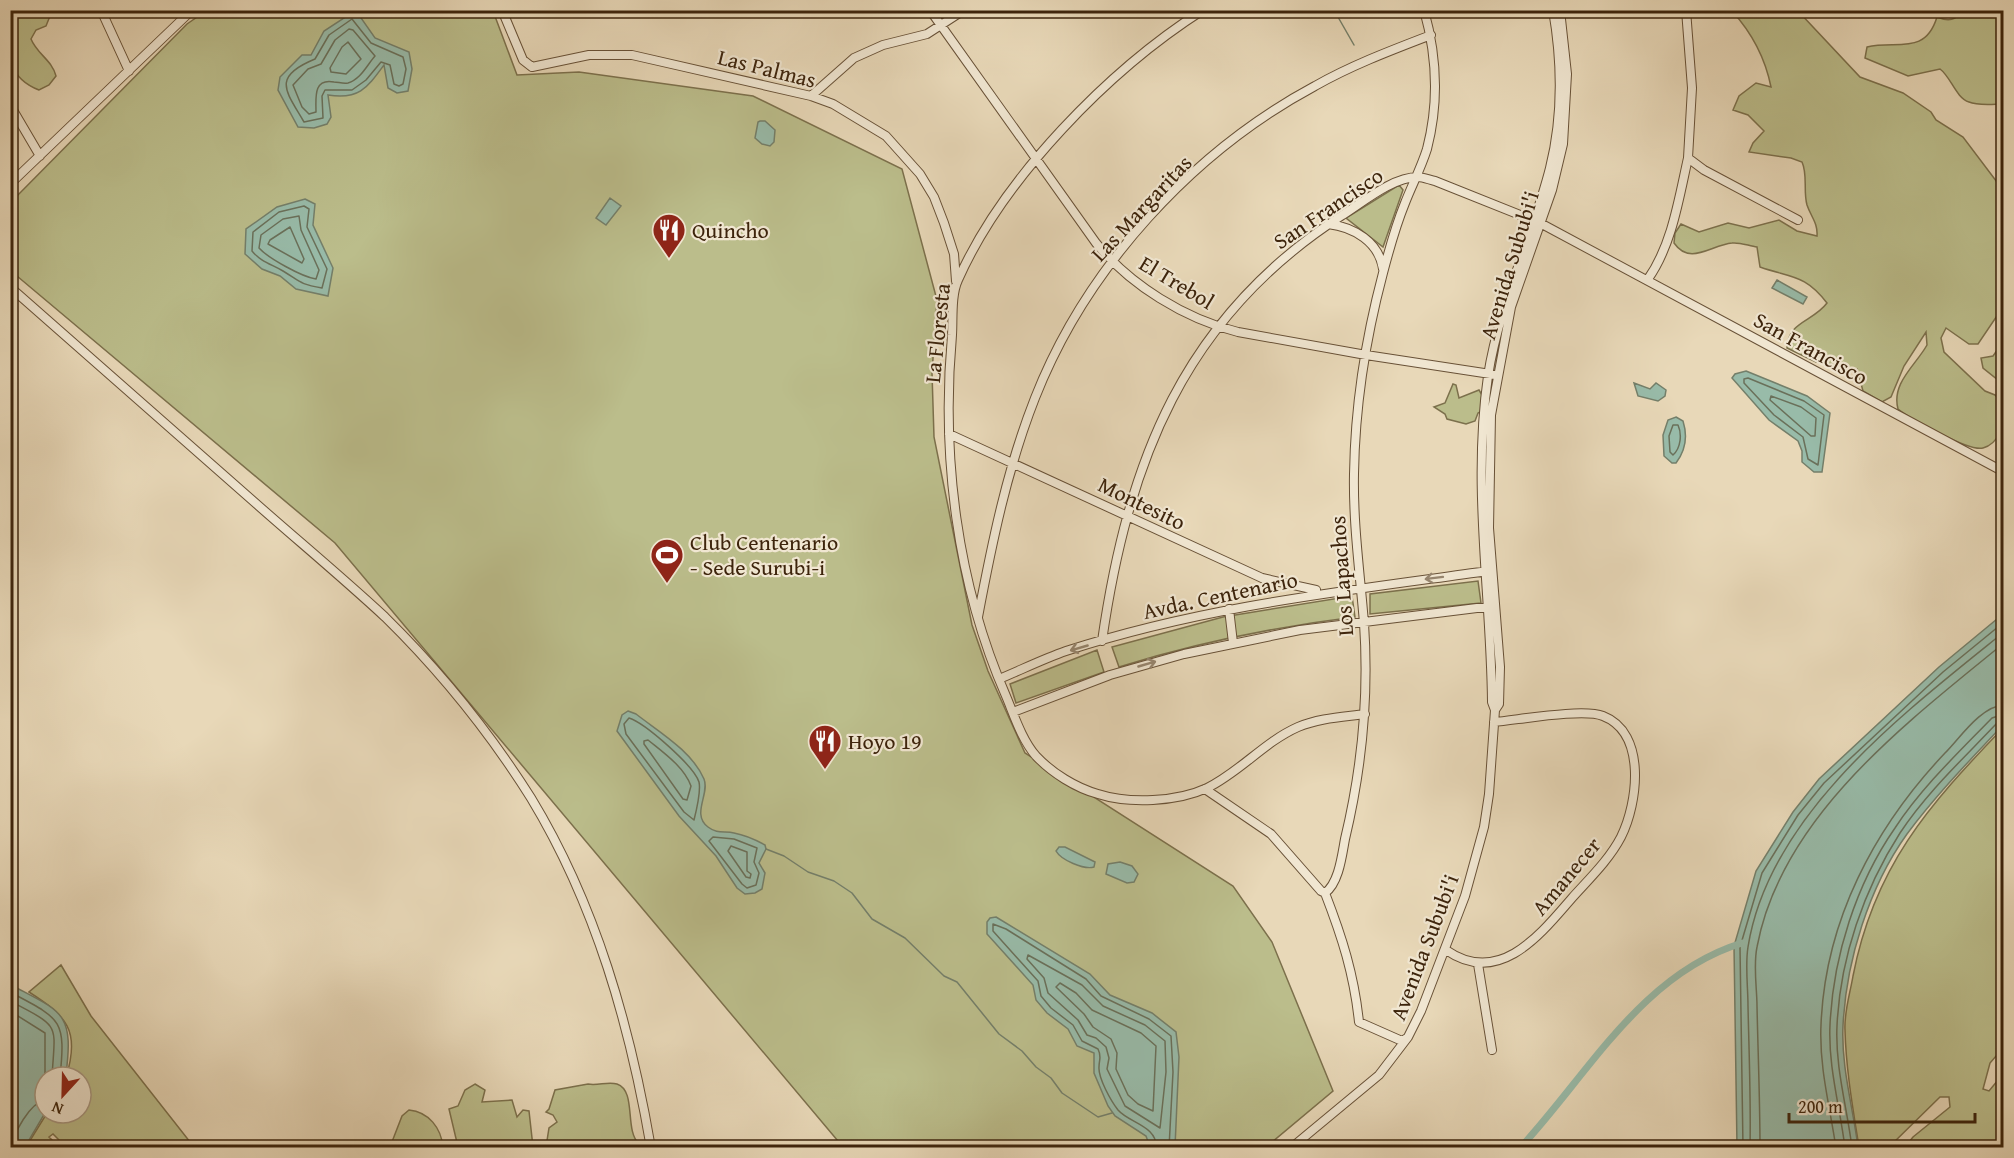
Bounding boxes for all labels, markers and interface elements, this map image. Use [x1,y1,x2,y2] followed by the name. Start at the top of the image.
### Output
[715,40,819,96] street label: Las Palmas
[1083,147,1199,269] street label: Las Margaritas
[1267,159,1389,257] street label: San Francisco
[1471,187,1547,343] street label: Avenida Sububi'i
[651,212,687,259] restaurant icon: Quincho
[692,214,769,246] place label: Quincho
[1133,247,1221,317] street label: El Trebol
[916,281,958,384] street label: La Floresta
[1748,303,1874,393] street label: San Francisco
[1093,468,1191,538] street label: Montesito
[1321,515,1361,637] street label: Los Lapachos
[690,526,838,583] place label: Club Centenario - Sede Surubi-i
[649,537,685,584] sports icon: Club Centenario - Sede Surubi-i
[1140,563,1300,627] street label: Avda. Centenario
[1425,572,1445,583] one-way arrow
[1070,643,1089,654] one-way arrow
[1137,658,1156,669] one-way arrow
[807,723,843,770] restaurant icon: Hoyo 19
[848,725,922,757] place label: Hoyo 19
[1524,830,1608,922] street label: Amanecer
[1381,869,1467,1025] street label: Avenida Sububi'i
[33,1065,93,1125] north arrow
[1789,1086,1975,1124] scale bar
[1798,1093,1843,1120] text: 200 m
[48,1096,67,1122] text: N

